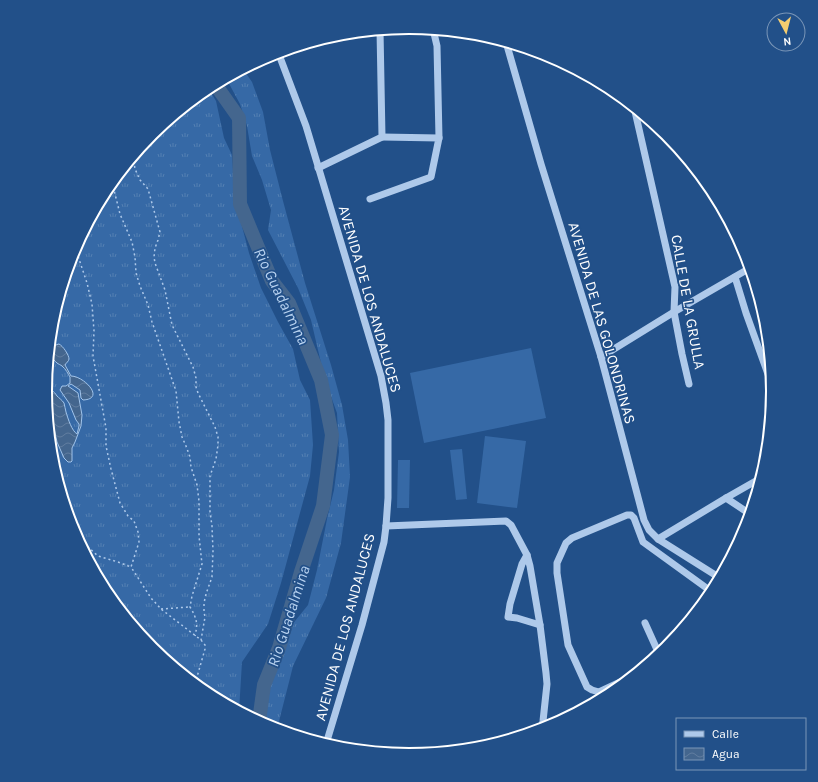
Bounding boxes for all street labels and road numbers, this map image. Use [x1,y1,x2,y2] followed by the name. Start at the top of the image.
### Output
[335,203,405,395] street label: AVENIDA DE LOS ANDALUCES
[565,220,639,426] street label: AVENIDA DE LAS GOLONDRINAS
[667,233,709,371] street label: CALLE DE LA GRULLA
[311,531,379,723] street label: AVENIDA DE LOS ANDALUCES

